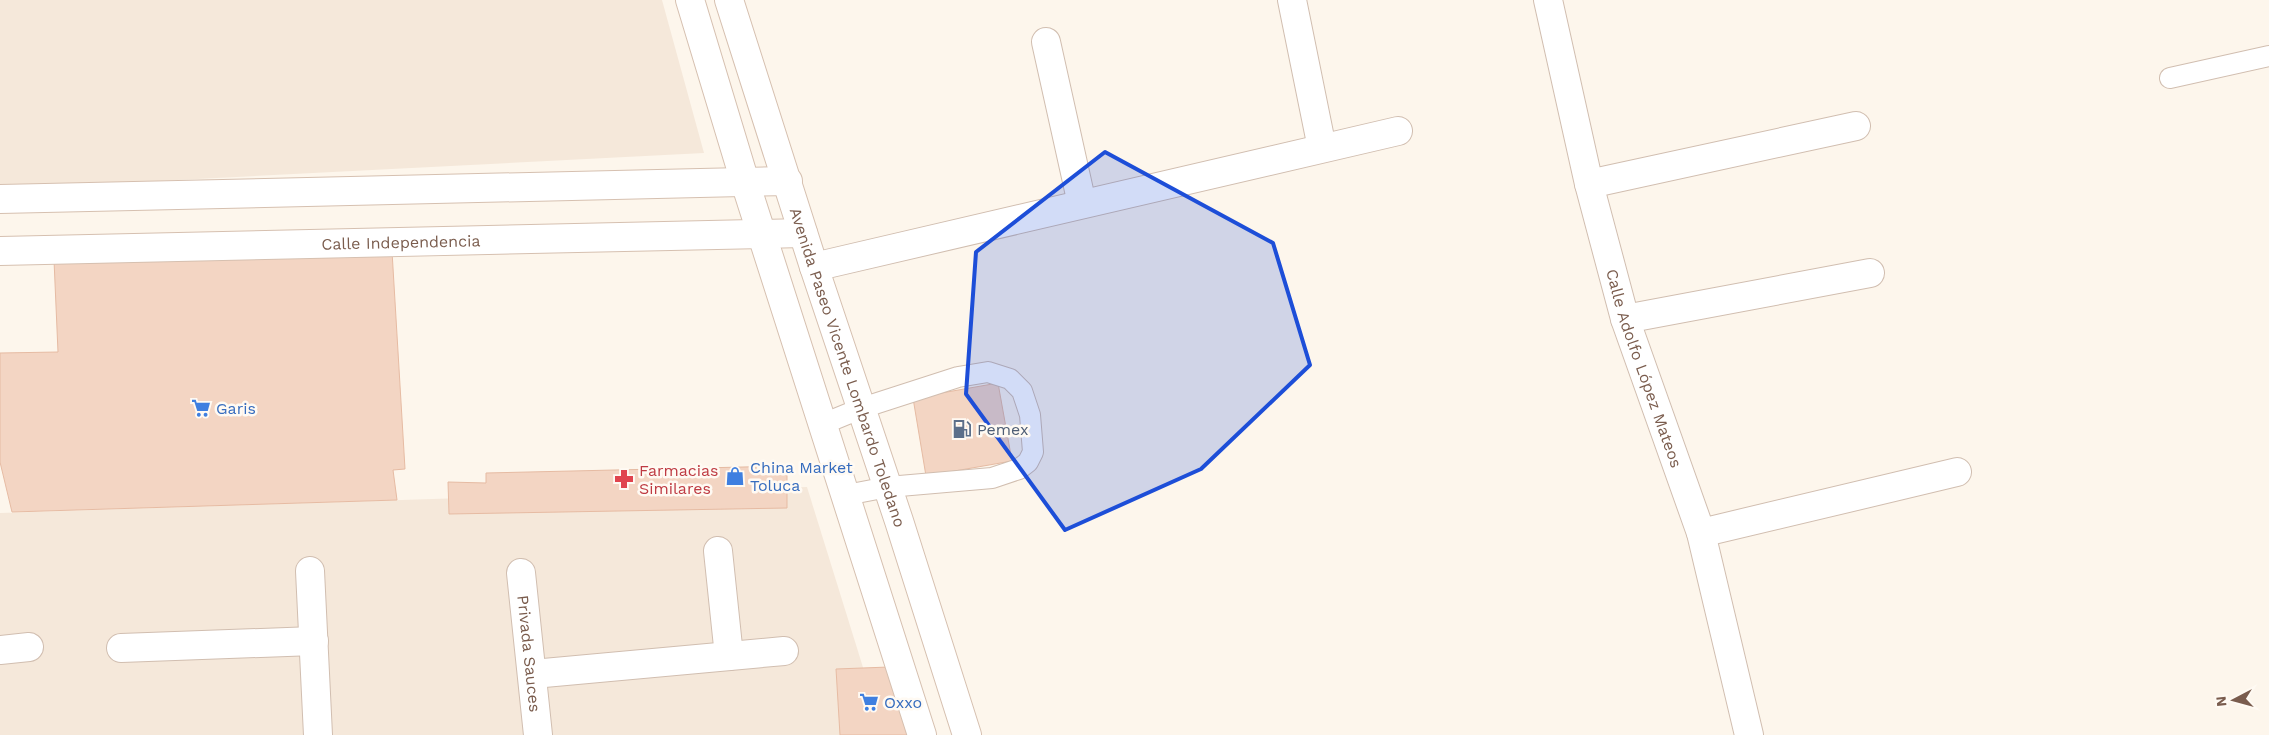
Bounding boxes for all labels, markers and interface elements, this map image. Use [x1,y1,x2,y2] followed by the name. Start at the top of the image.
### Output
[786,205,909,530] street label: Avenida Paseo Vicente Lombardo Toledano
[321,231,481,254] street label: Calle Independencia
[1602,267,1686,470] street label: Calle Adolfo López Mateos
[190,397,212,419] supermarket icon: Garis
[216,399,256,418] place label: Garis
[951,418,973,440] fuel station icon: Pemex
[977,420,1029,439] place label: Pemex
[750,458,853,495] place label: China Market Toluca
[639,461,719,498] place label: Farmacias Similares
[724,465,746,487] shop icon: China Market Toluca
[613,468,635,490] pharmacy icon: Farmacias Similares
[513,594,545,713] street label: Privada Sauces
[2209,675,2259,725] north arrow
[858,691,880,713] supermarket icon: Oxxo
[884,693,922,712] place label: Oxxo
[2213,695,2230,707] text: N

